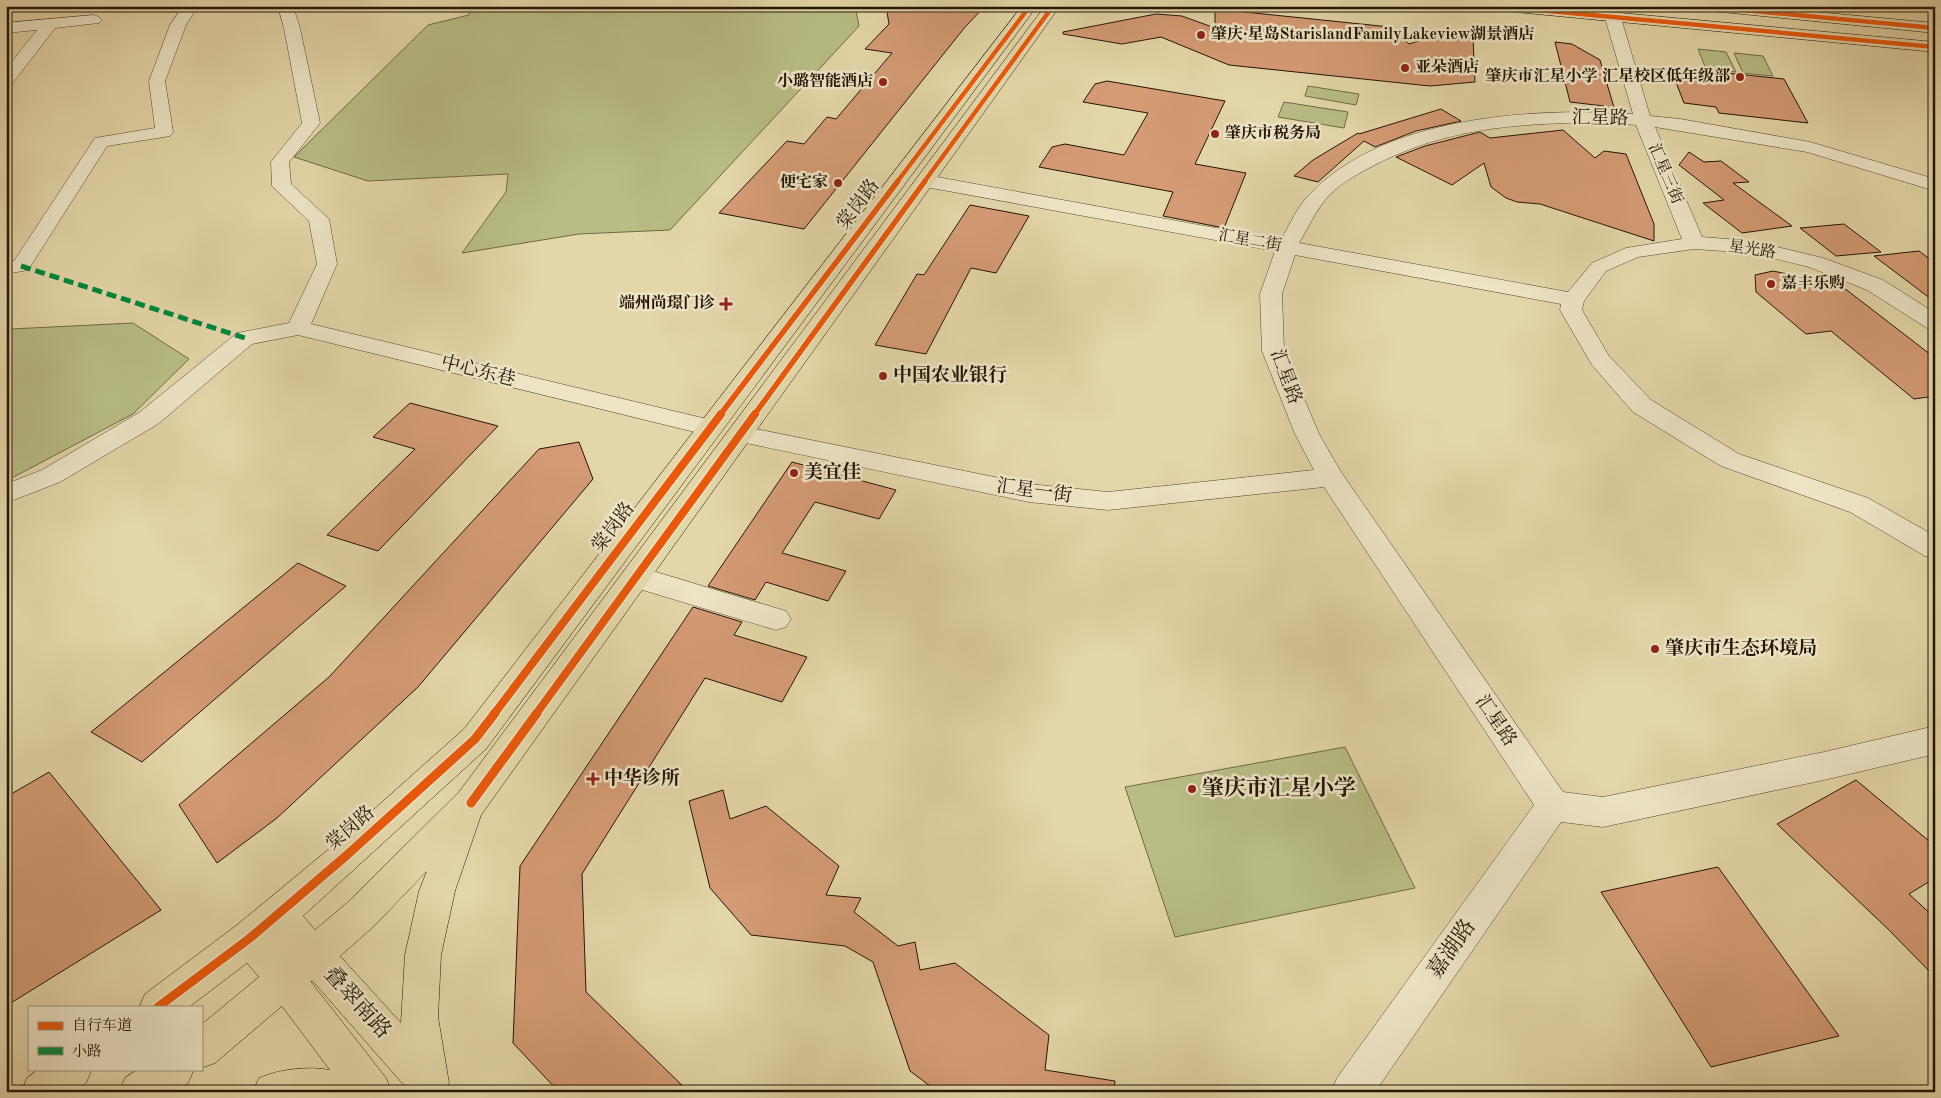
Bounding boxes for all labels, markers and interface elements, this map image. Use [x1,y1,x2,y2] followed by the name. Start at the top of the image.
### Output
[1211,24,1534,43] place label: 肇庆·星岛StarislandFamilyLakeview湖景酒店
[1195,29,1207,41] marker: 肇庆·星岛StarislandFamilyLakeview湖景酒店
[1415,57,1479,76] place label: 亚朵酒店
[1399,62,1411,74] marker: 亚朵酒店
[1486,66,1731,85] place label: 肇庆市汇星小学 汇星校区低年级部
[777,71,873,90] place label: 小璐智能酒店
[1734,71,1746,83] marker: 肇庆市汇星小学 汇星校区低年级部
[877,76,889,88] marker: 小璐智能酒店
[1571,107,1629,129] street label: 汇星路
[1225,123,1321,142] place label: 肇庆市税务局
[1209,128,1221,140] marker: 肇庆市税务局
[1645,141,1687,207] street label: 汇星三街
[780,172,828,191] place label: 便宅家
[832,175,884,233] street label: 棠岗路
[832,177,844,189] marker: 便宅家
[1217,226,1283,254] street label: 汇星二街
[1727,236,1777,262] street label: 星光路
[1781,274,1845,292] place label: 嘉丰乐购
[1765,278,1777,290] marker: 嘉丰乐购
[619,294,715,312] place label: 端州尚璟门诊
[719,297,733,311] marker: 端州尚璟门诊
[1266,346,1306,407] street label: 汇星路
[439,352,518,390] street label: 中心东巷
[893,364,1007,386] place label: 中国农业银行
[877,370,889,382] marker: 中国农业银行
[804,461,861,483] place label: 美宜佳
[788,467,800,479] marker: 美宜佳
[995,475,1073,507] street label: 汇星一街
[587,498,639,556] street label: 棠岗路
[1665,637,1817,659] place label: 肇庆市生态环境局
[1649,643,1661,655] marker: 肇庆市生态环境局
[1471,691,1520,750] street label: 汇星路
[604,767,680,789] place label: 中华诊所
[586,772,600,786] marker: 中华诊所
[1202,775,1356,800] place label: 肇庆市汇星小学
[1186,783,1198,795] marker: 肇庆市汇星小学
[321,801,379,855] street label: 棠岗路
[1422,915,1480,982] street label: 嘉湖路
[319,962,396,1043] street label: 叠翠南路
[28,1006,202,1070] legend
[72,1017,132,1034] text: 自行车道
[72,1043,102,1060] text: 小路

